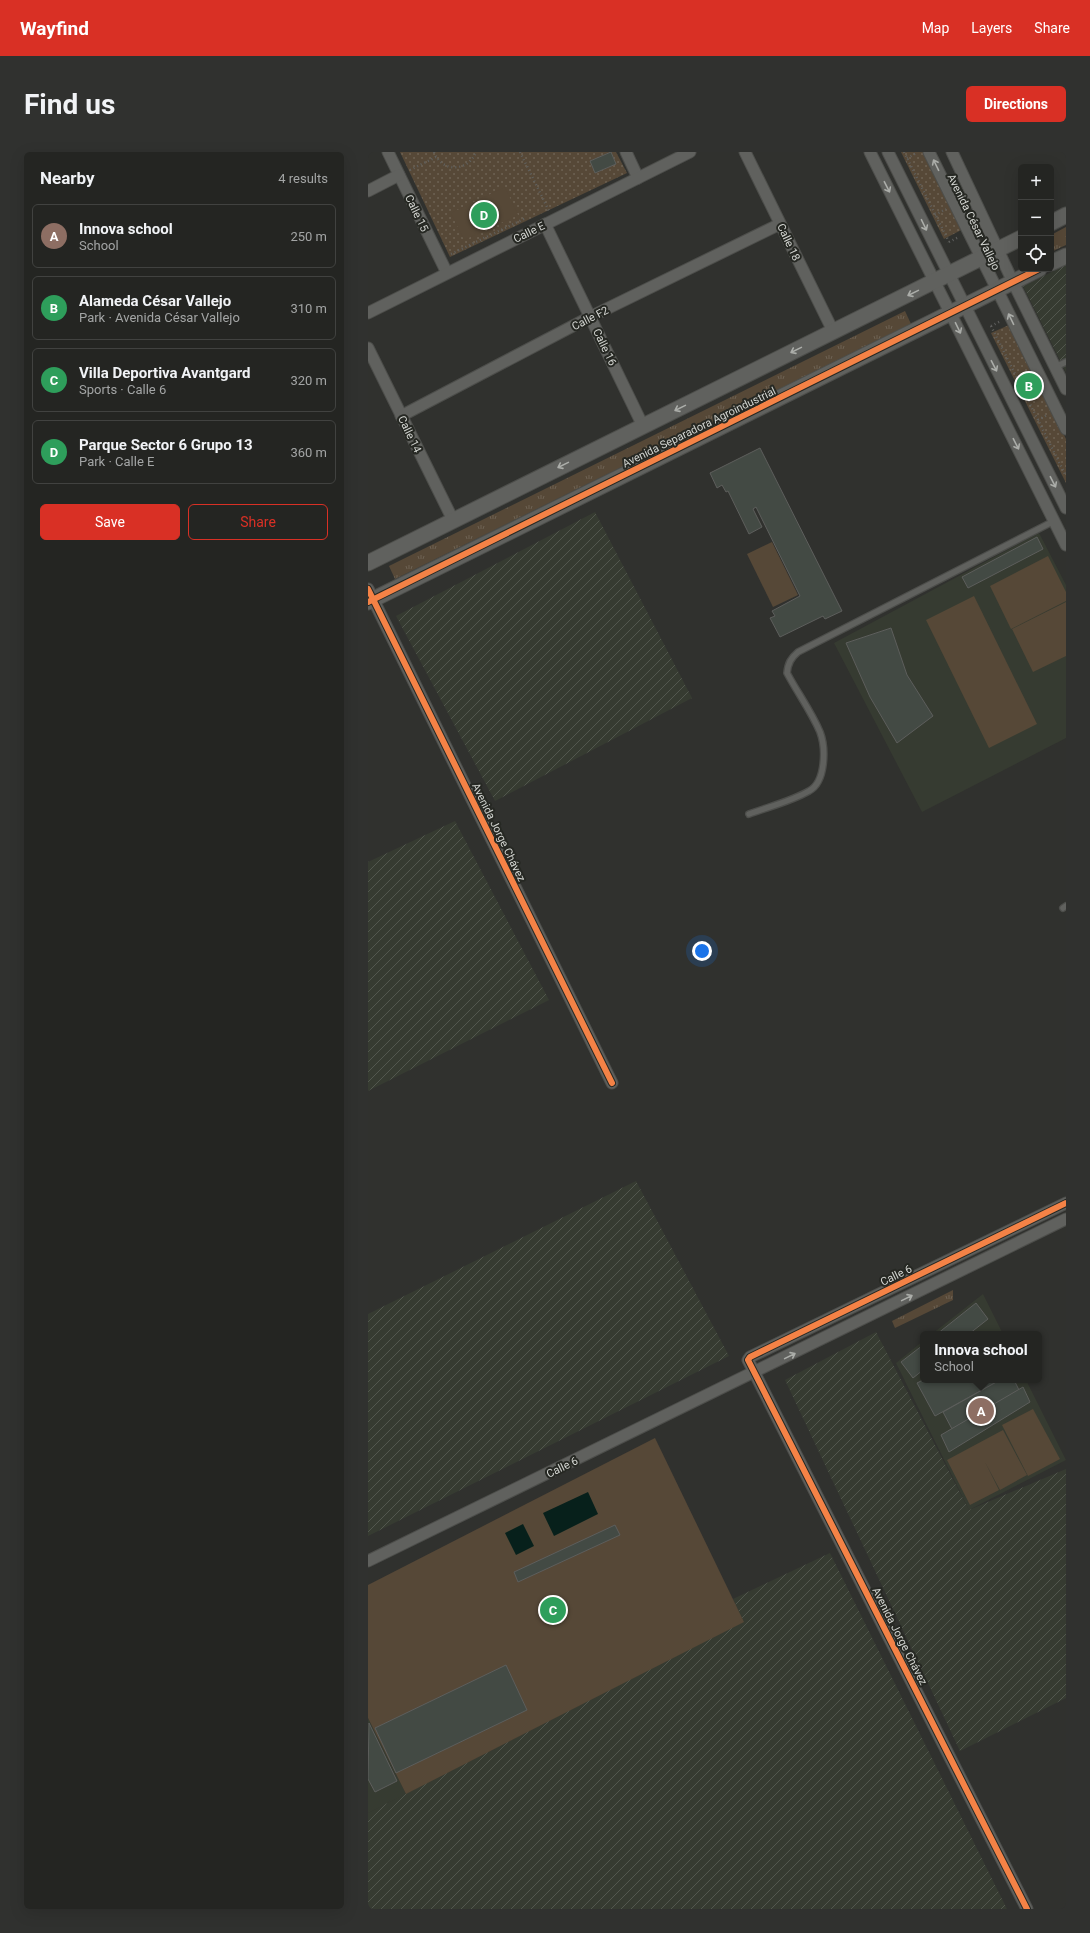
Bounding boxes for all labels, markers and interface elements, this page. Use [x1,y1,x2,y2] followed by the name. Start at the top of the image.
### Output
[20,17,89,40] text: Wayfind
[922,20,949,36] text: Map
[971,20,1012,36] text: Layers
[1034,20,1070,36] text: Share
[966,86,1066,122] button: Directions
[24,88,115,121] text: Find us
[931,159,939,171] one-way arrow
[1018,164,1054,272] map controls
[1018,164,1054,200] button: +
[40,168,95,188] text: Nearby
[278,171,328,186] text: 4 results
[945,172,1003,273] street label: Avenida César Vallejo
[884,181,891,193] one-way arrow
[402,193,431,234] street label: Calle 15
[471,200,497,230] pin: D
[1018,200,1054,236] button: −
[921,218,928,230] one-way arrow
[511,219,547,246] street label: Calle E
[79,220,173,238] text: Innova school
[774,222,803,263] street label: Calle 18
[50,229,58,244] text: A
[290,229,327,244] text: 250 m
[1018,236,1054,272] button: locate
[79,238,119,253] text: School
[907,289,919,297] one-way arrow
[79,292,231,310] text: Alameda César Vallejo
[50,301,58,316] text: B
[290,301,327,316] text: 310 m
[570,304,611,333] street label: Calle F2
[79,310,240,325] text: Park · Avenida César Vallejo
[1007,314,1014,326] one-way arrow
[955,322,962,334] one-way arrow
[590,327,619,368] street label: Calle 16
[790,347,802,354] one-way arrow
[991,360,999,372] one-way arrow
[79,364,250,382] text: Villa Deportiva Avantgard
[1016,371,1042,401] pin: B
[50,373,58,388] text: C
[290,373,327,388] text: 320 m
[79,382,166,397] text: Sports · Calle 6
[620,385,778,470] street label: Avenida Separadora Agroindustrial
[674,405,686,412] one-way arrow
[395,414,424,455] street label: Calle 14
[79,436,253,454] text: Parque Sector 6 Grupo 13
[1013,438,1020,450] one-way arrow
[50,445,58,460] text: D
[290,445,327,460] text: 360 m
[79,454,154,469] text: Park · Calle E
[557,462,569,470] one-way arrow
[1050,476,1057,488] one-way arrow
[40,504,180,540] button: Save
[188,504,328,540] button: Share
[469,781,528,884] street label: Avenida Jorge Chávez
[692,941,712,961] your location
[878,1262,914,1289] street label: Calle 6
[900,1294,912,1301] one-way arrow
[920,1331,1042,1383] popup
[934,1341,1028,1359] text: Innova school
[784,1351,796,1359] one-way arrow
[934,1359,974,1374] text: School
[968,1396,994,1426] pin: A
[544,1454,580,1481] street label: Calle 6
[869,1585,930,1688] street label: Avenida Jorge Chávez
[540,1595,566,1625] pin: C

